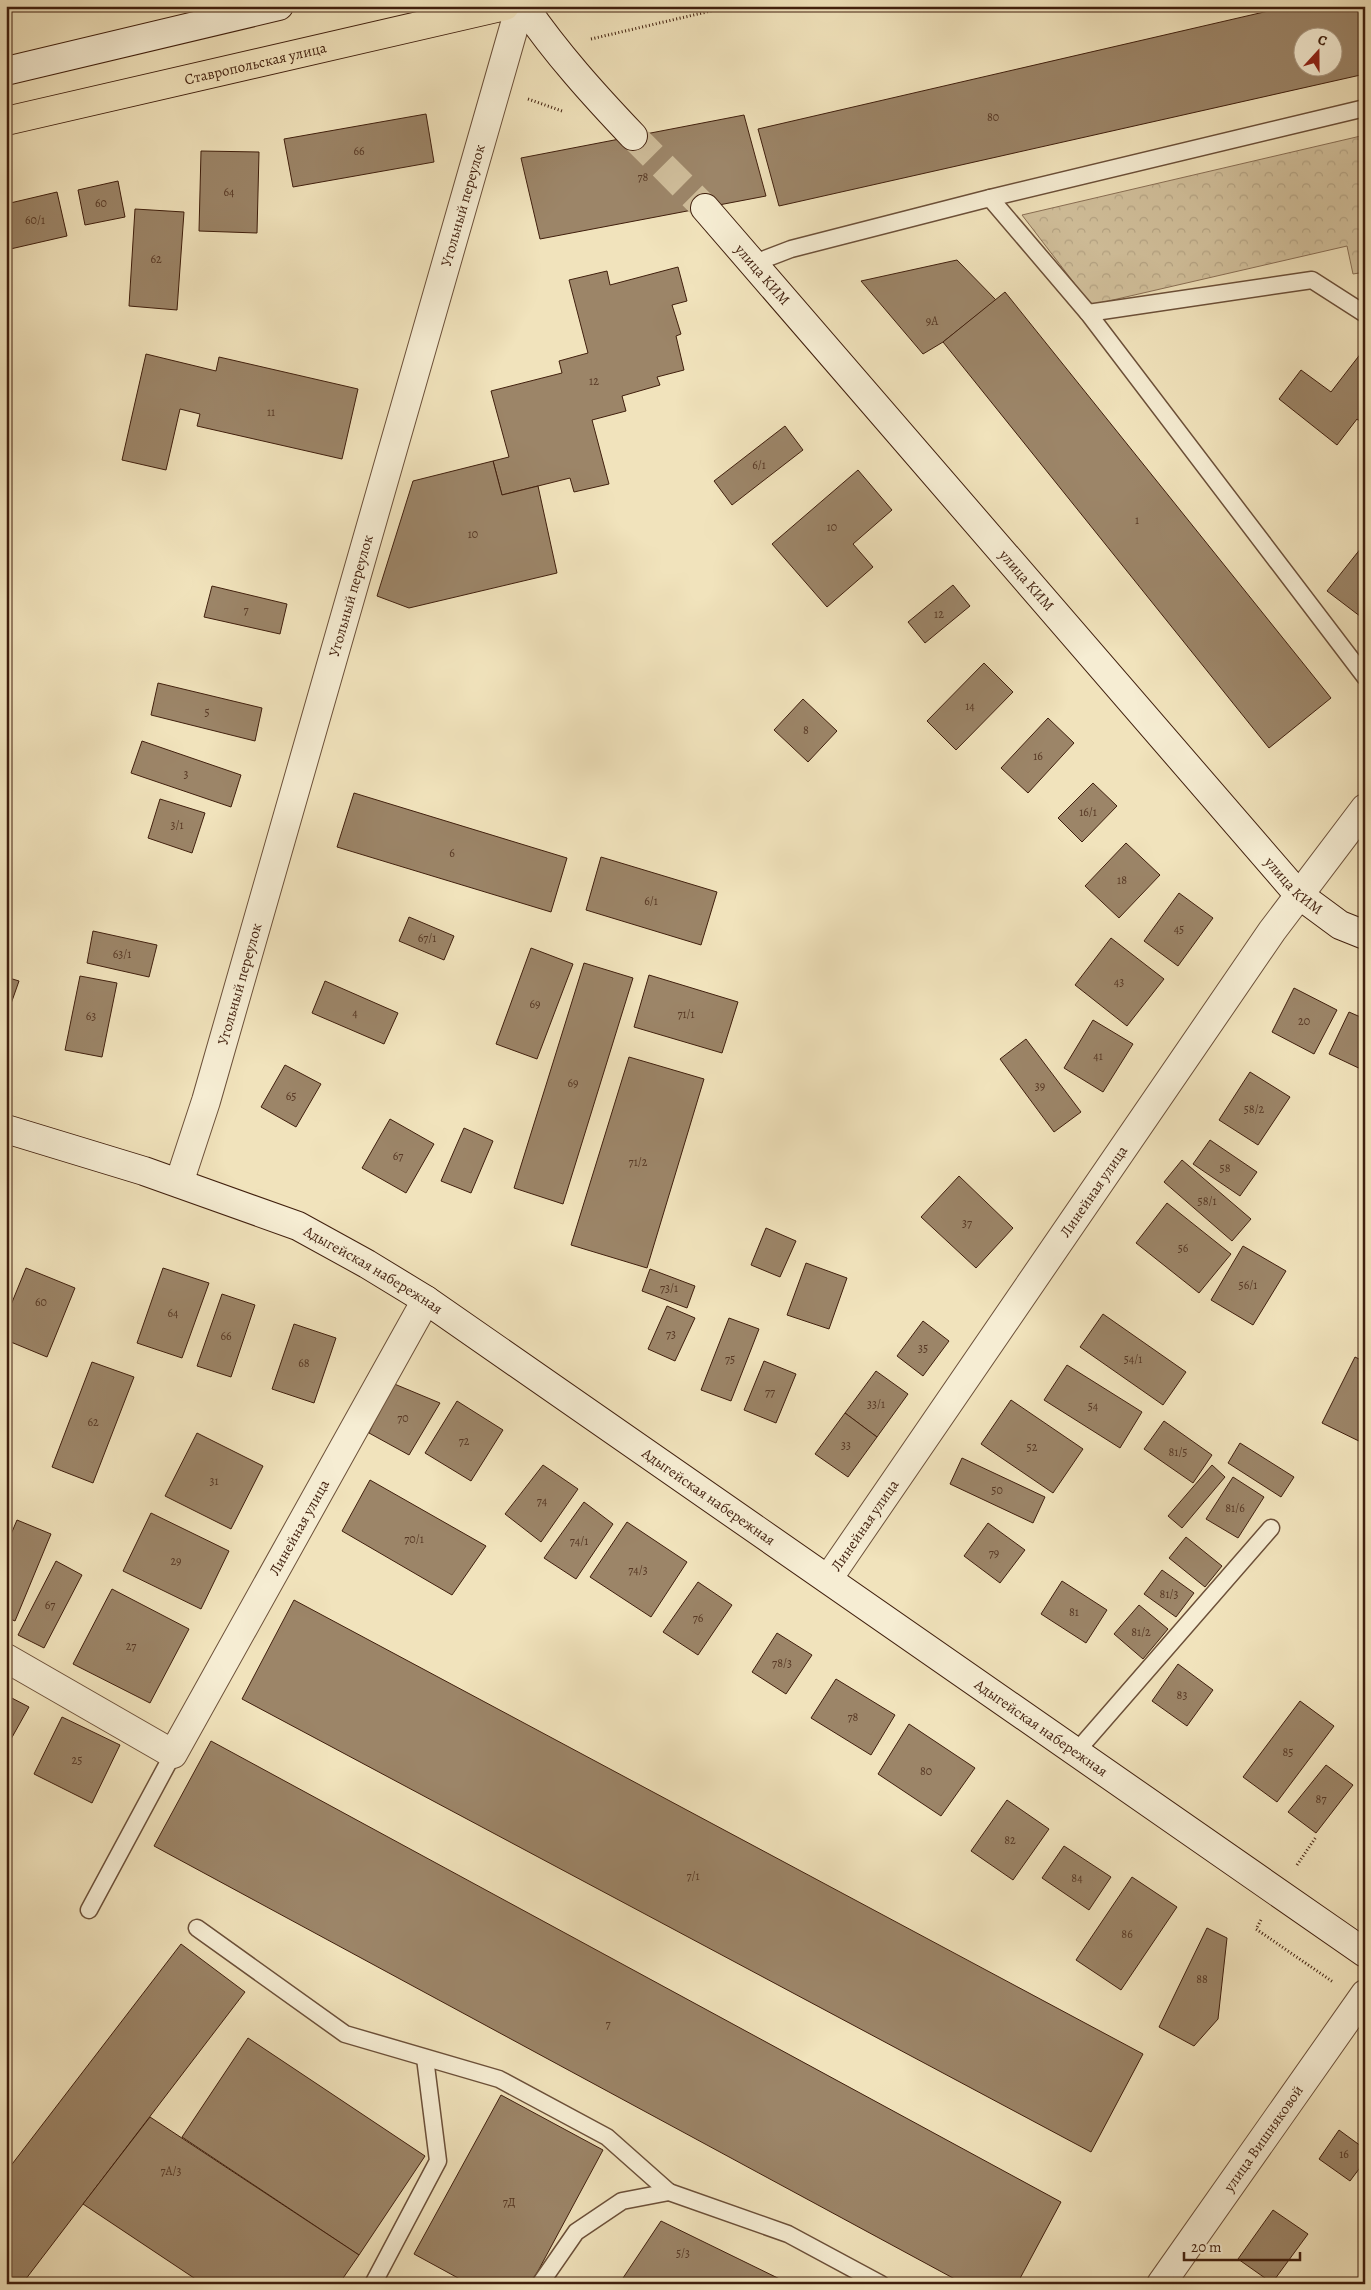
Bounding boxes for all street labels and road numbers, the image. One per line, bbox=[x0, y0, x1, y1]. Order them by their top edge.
street label: Ставропольская улица bbox=[182, 37, 329, 90]
street label: Угольный переулок bbox=[436, 142, 490, 269]
street label: улица КИМ bbox=[730, 239, 795, 309]
street label: Угольный переулок bbox=[324, 532, 378, 659]
street label: улица КИМ bbox=[994, 545, 1059, 615]
street label: улица КИМ bbox=[1260, 852, 1327, 919]
street label: Угольный переулок bbox=[213, 920, 267, 1047]
street label: Линейная улица bbox=[1055, 1141, 1132, 1241]
street label: Адыгейская набережная bbox=[299, 1221, 447, 1319]
street label: Адыгейская набережная bbox=[637, 1443, 779, 1550]
street label: Линейная улица bbox=[264, 1476, 334, 1579]
street label: Линейная улица bbox=[826, 1476, 903, 1575]
street label: Адыгейская набережная bbox=[970, 1674, 1112, 1781]
street label: улица Вишняковой bbox=[1218, 2081, 1308, 2196]

